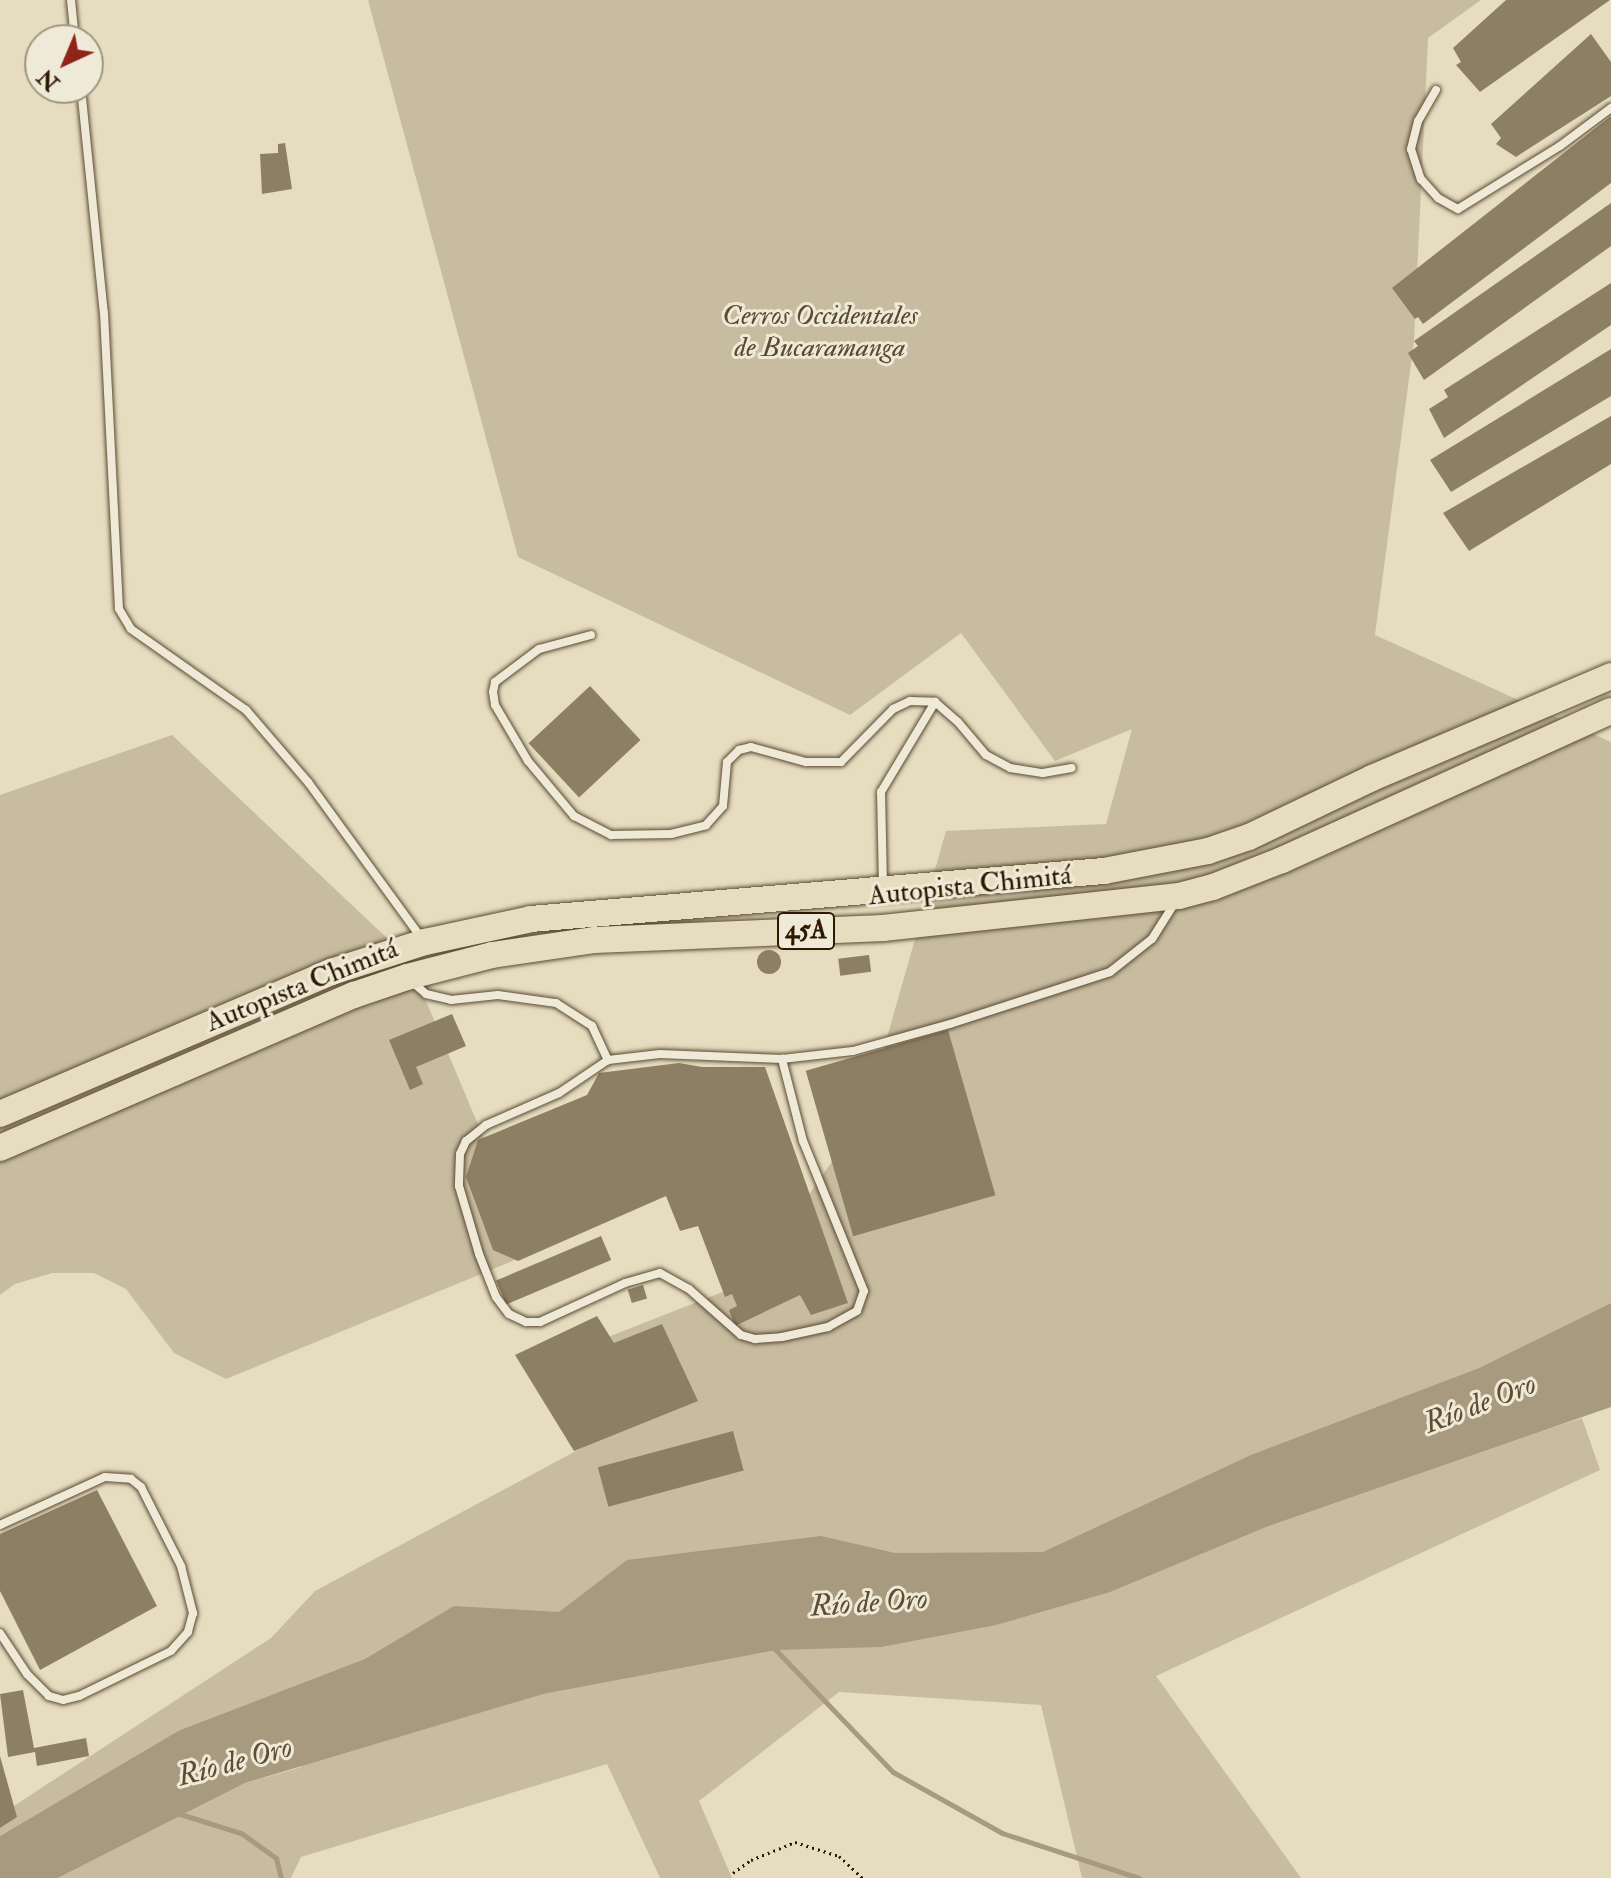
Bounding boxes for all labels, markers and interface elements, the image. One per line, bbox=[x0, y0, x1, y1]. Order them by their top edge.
north arrow bbox=[24, 24, 104, 104]
text: N bbox=[32, 63, 66, 97]
park label: Cerros Occidentales de Bucaramanga bbox=[722, 299, 918, 365]
street label: Autopista Chimitá bbox=[867, 859, 1073, 913]
road number: 45A bbox=[776, 909, 836, 953]
street label: Autopista Chimitá bbox=[201, 932, 403, 1040]
water label: Río de Oro bbox=[1419, 1366, 1541, 1442]
water label: Río de Oro bbox=[809, 1581, 929, 1625]
water label: Río de Oro bbox=[174, 1729, 296, 1795]

